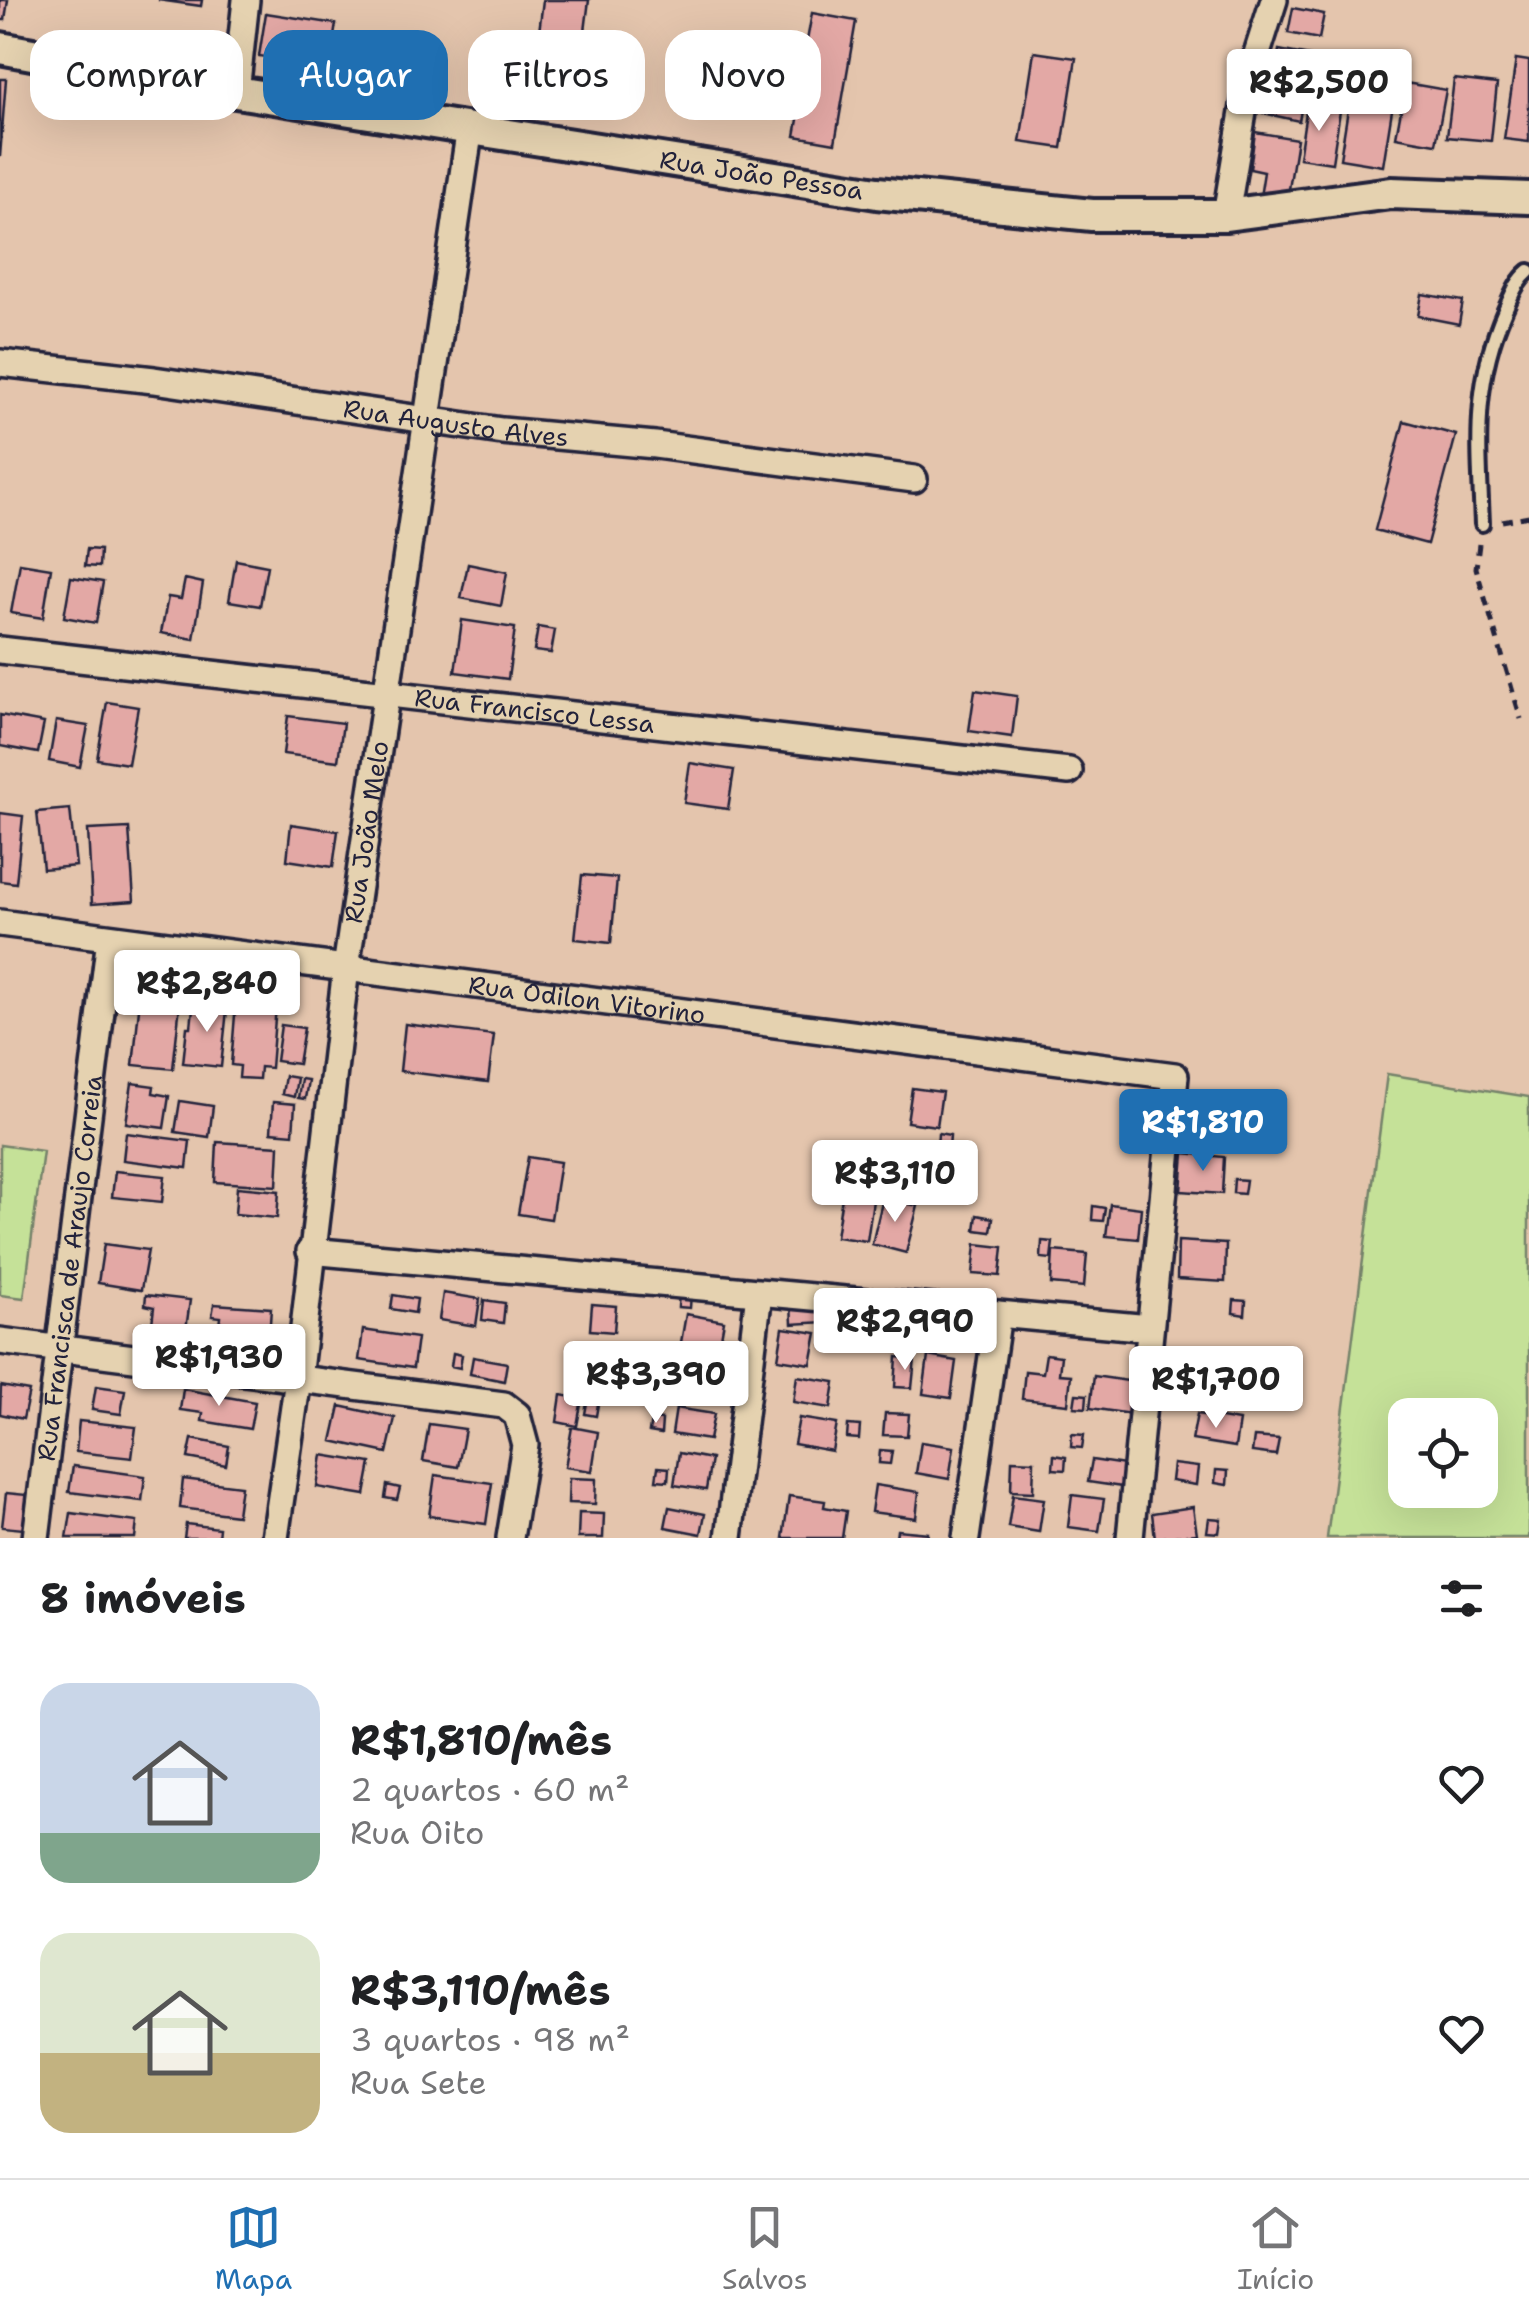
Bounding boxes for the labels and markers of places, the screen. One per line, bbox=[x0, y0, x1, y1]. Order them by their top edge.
pin: R$2,500 bbox=[1227, 49, 1411, 134]
pin: R$2,840 bbox=[115, 950, 299, 1035]
pin: R$1,810 bbox=[1111, 1089, 1295, 1174]
pin: R$3,110 bbox=[803, 1140, 987, 1225]
pin: R$2,990 bbox=[813, 1288, 997, 1373]
pin: R$1,930 bbox=[127, 1324, 311, 1409]
pin: R$3,390 bbox=[564, 1341, 748, 1426]
pin: R$1,700 bbox=[1124, 1346, 1308, 1431]

